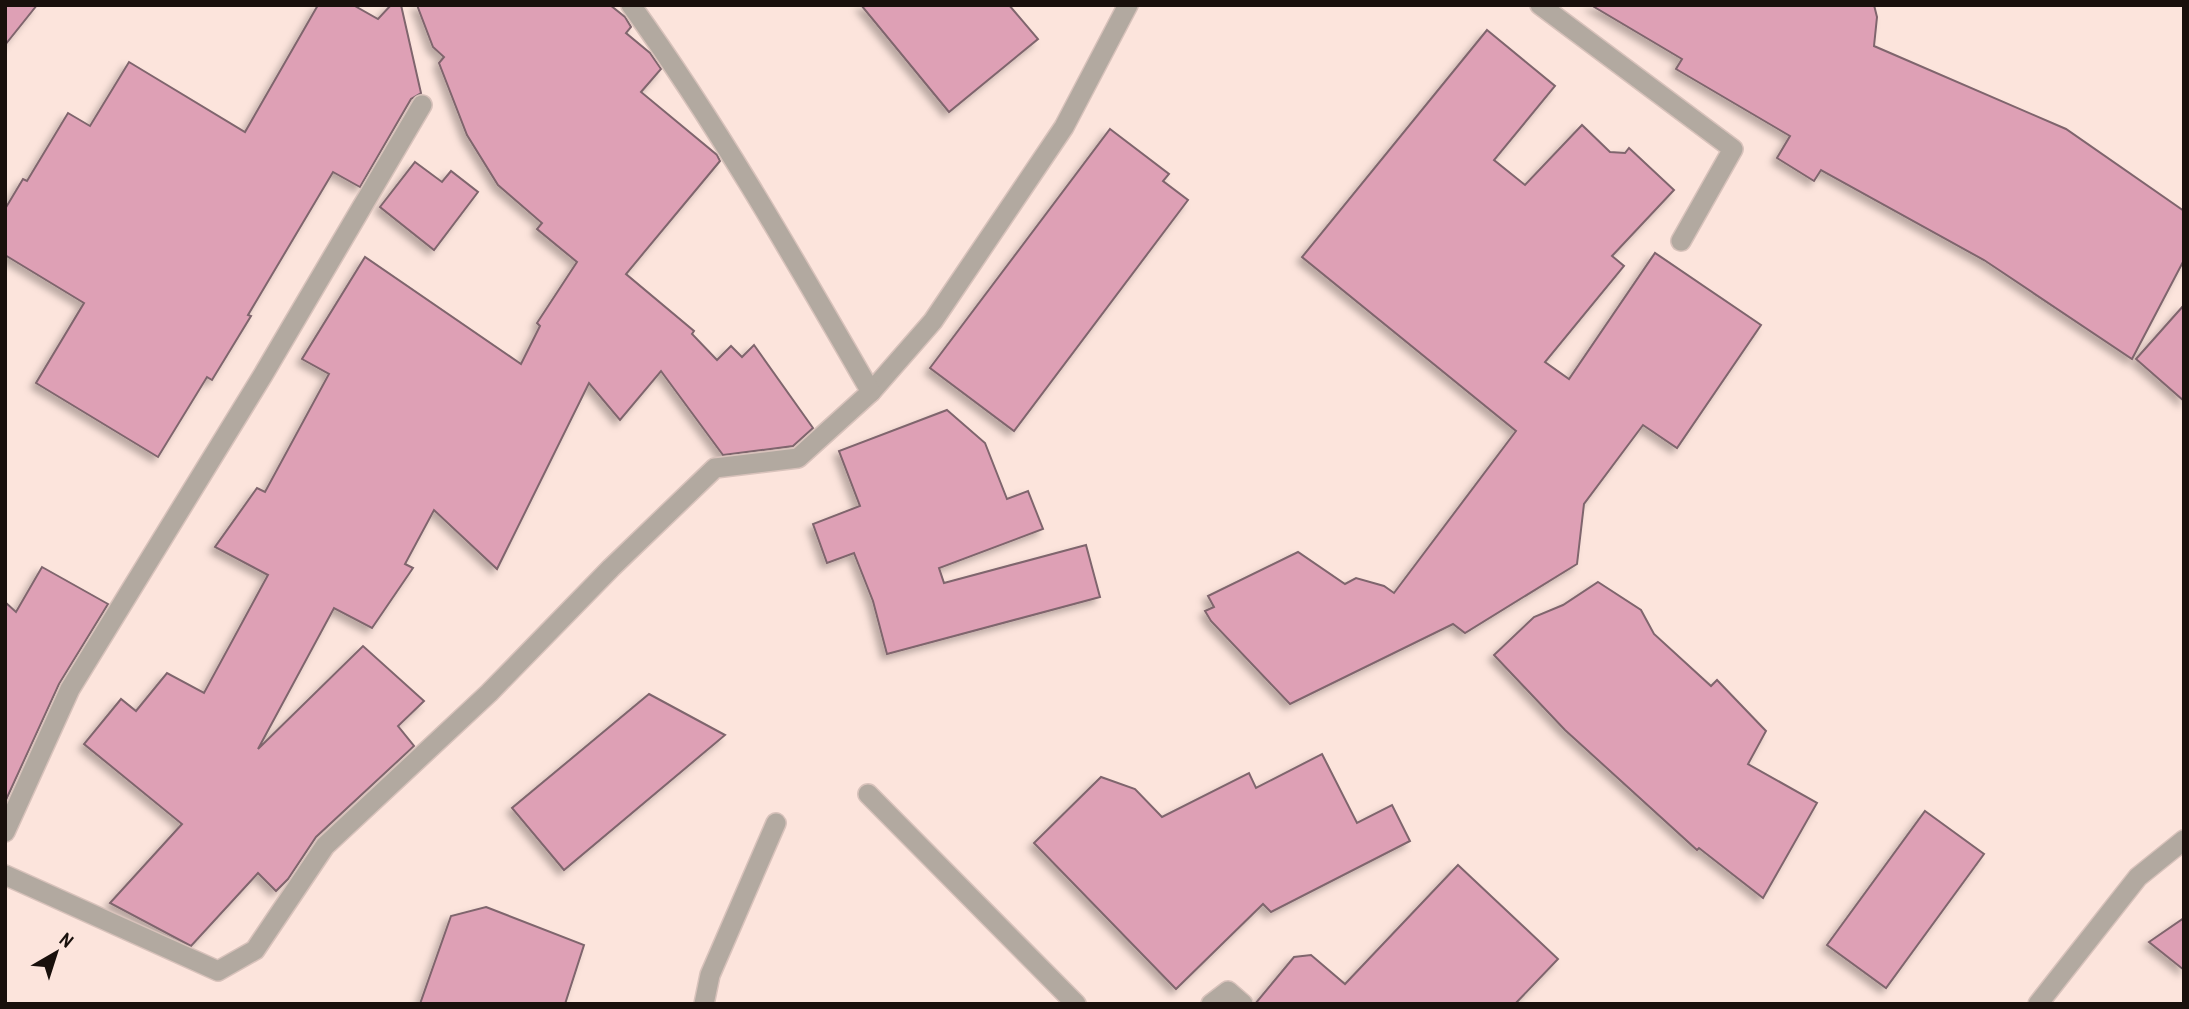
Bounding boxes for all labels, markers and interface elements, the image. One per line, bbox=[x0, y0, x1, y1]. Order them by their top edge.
north arrow bbox=[21, 918, 91, 988]
text: N bbox=[54, 926, 79, 953]

